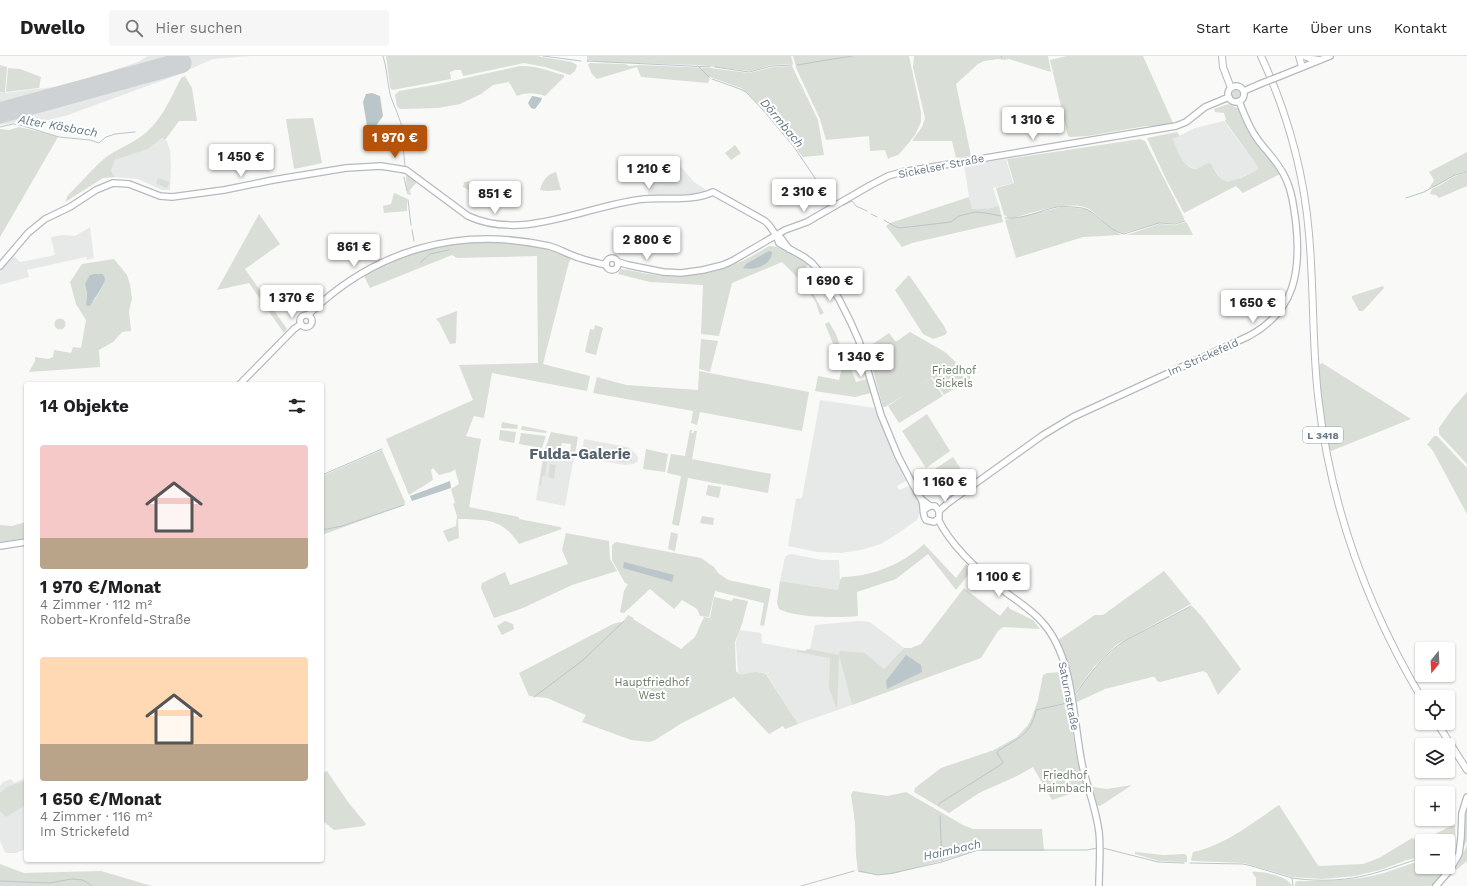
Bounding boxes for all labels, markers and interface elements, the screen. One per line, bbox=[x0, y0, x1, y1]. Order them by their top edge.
search box bbox=[109, 10, 389, 46]
text: Dwello bbox=[20, 16, 85, 39]
icon: search bbox=[123, 17, 145, 39]
text: Hier suchen bbox=[155, 19, 243, 37]
text: Start bbox=[1196, 20, 1230, 36]
text: Karte bbox=[1252, 20, 1288, 36]
text: Über uns bbox=[1310, 20, 1372, 36]
text: Kontakt bbox=[1394, 20, 1447, 36]
water label: Dörmbach bbox=[757, 96, 807, 150]
pin: 1 310 € bbox=[996, 107, 1070, 141]
water label: Alter Käsbach bbox=[16, 112, 99, 140]
text: 1 310 € bbox=[1011, 112, 1055, 127]
pin: 1 970 € bbox=[358, 125, 432, 159]
text: 1 970 € bbox=[372, 130, 418, 145]
pin: 1 450 € bbox=[204, 144, 278, 178]
text: 1 450 € bbox=[218, 149, 264, 164]
street label: Sickelser Straße bbox=[897, 152, 985, 181]
pin: 1 210 € bbox=[612, 156, 686, 190]
text: 1 210 € bbox=[627, 161, 671, 176]
pin: 2 310 € bbox=[767, 179, 841, 213]
pin: 851 € bbox=[467, 181, 523, 215]
text: 2 310 € bbox=[781, 184, 827, 199]
text: 851 € bbox=[478, 186, 512, 201]
pin: 2 800 € bbox=[610, 227, 684, 261]
text: 2 800 € bbox=[622, 232, 672, 247]
pin: 861 € bbox=[326, 234, 382, 268]
text: 861 € bbox=[337, 239, 371, 254]
pin: 1 690 € bbox=[793, 268, 867, 302]
text: 1 690 € bbox=[807, 273, 853, 288]
pin: 1 370 € bbox=[255, 285, 329, 319]
text: 1 370 € bbox=[269, 290, 315, 305]
pin: 1 650 € bbox=[1216, 290, 1290, 324]
text: 1 650 € bbox=[1230, 295, 1276, 310]
street label: Im Strickefeld bbox=[1166, 336, 1240, 379]
pin: 1 340 € bbox=[824, 344, 898, 378]
text: 1 340 € bbox=[838, 349, 884, 364]
park label: Friedhof Sickels bbox=[932, 364, 977, 390]
icon: filters bbox=[286, 395, 308, 417]
text: 14 Objekte bbox=[40, 396, 129, 416]
road number: L 3418 bbox=[1303, 427, 1343, 443]
district label: Fulda-Galerie bbox=[529, 445, 631, 463]
pin: 1 160 € bbox=[908, 469, 982, 503]
icon: home bbox=[138, 471, 210, 543]
text: 1 160 € bbox=[923, 474, 967, 489]
pin: 1 100 € bbox=[962, 564, 1036, 598]
text: 1 100 € bbox=[977, 569, 1021, 584]
text: 1 970 €/Monat bbox=[40, 577, 161, 597]
text: 4 Zimmer · 112 m² bbox=[40, 597, 152, 612]
text: Robert-Kronfeld-Straße bbox=[40, 612, 191, 627]
north arrow bbox=[1415, 642, 1455, 682]
map controls bbox=[1415, 642, 1455, 874]
street label: Saturnstraße bbox=[1055, 661, 1082, 732]
park label: Hauptfriedhof West bbox=[615, 676, 690, 702]
icon: home bbox=[138, 683, 210, 755]
button: locate bbox=[1415, 690, 1455, 730]
button: layers bbox=[1415, 738, 1455, 778]
park label: Friedhof Haimbach bbox=[1038, 769, 1092, 795]
button: + bbox=[1415, 786, 1455, 826]
text: 1 650 €/Monat bbox=[40, 789, 161, 809]
text: 4 Zimmer · 116 m² bbox=[40, 809, 152, 824]
text: Im Strickefeld bbox=[40, 824, 130, 839]
button: − bbox=[1415, 834, 1455, 874]
water label: Haimbach bbox=[922, 837, 982, 863]

